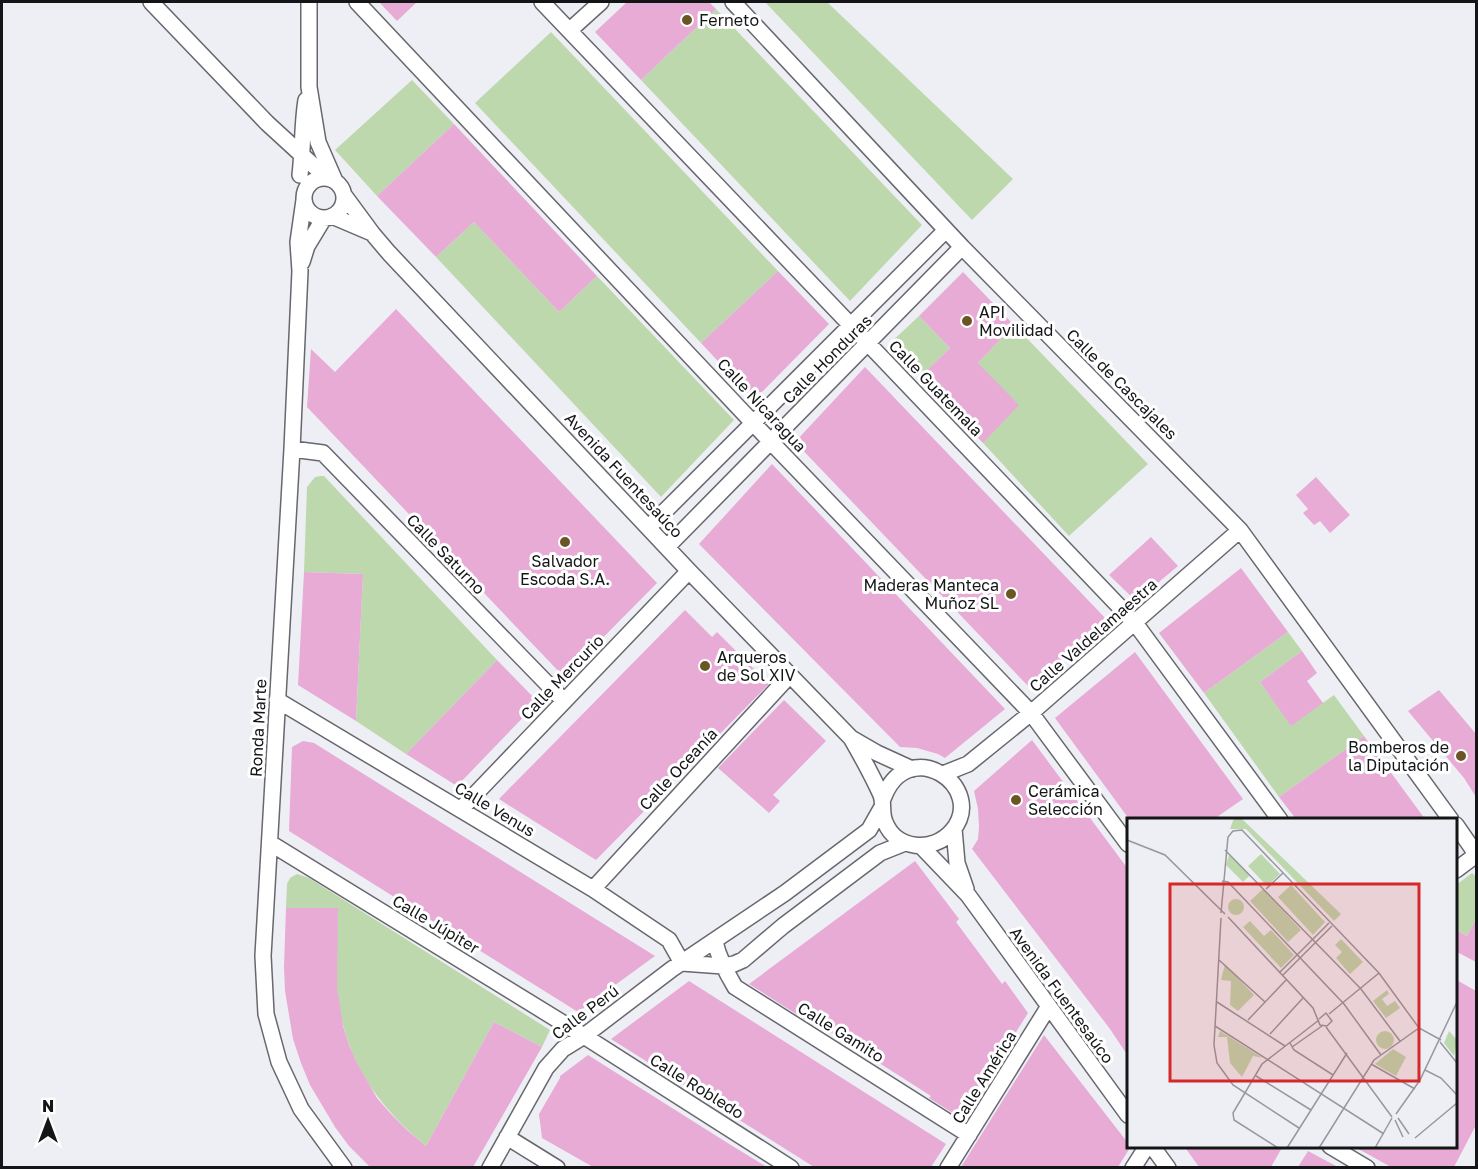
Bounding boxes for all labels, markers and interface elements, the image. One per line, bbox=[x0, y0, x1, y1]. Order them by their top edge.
place label: Ferneto bbox=[699, 10, 759, 30]
marker: Ferneto bbox=[680, 13, 694, 27]
place label: API Movilidad bbox=[979, 302, 1053, 340]
street label: Calle Honduras bbox=[778, 310, 876, 408]
marker: API Movilidad bbox=[960, 314, 974, 328]
street label: Calle de Cascajales bbox=[1062, 324, 1182, 444]
street label: Calle Guatemala bbox=[885, 336, 987, 440]
street label: Calle Nicaragua bbox=[713, 354, 811, 456]
street label: Avenida Fuentesaúco bbox=[561, 408, 687, 542]
street label: Calle Saturno bbox=[403, 510, 489, 598]
marker: Salvador Escoda S.A. bbox=[558, 535, 572, 549]
place label: Salvador Escoda S.A. bbox=[520, 551, 610, 589]
street label: Calle Valdelamaestra bbox=[1025, 574, 1161, 696]
place label: Maderas Manteca Muñoz SL bbox=[864, 575, 999, 613]
marker: Maderas Manteca Muñoz SL bbox=[1004, 587, 1018, 601]
street label: Calle Mercurio bbox=[516, 630, 608, 724]
place label: Arqueros de Sol XIV bbox=[717, 647, 796, 685]
marker: Arqueros de Sol XIV bbox=[698, 659, 712, 673]
street label: Ronda Marte bbox=[245, 678, 271, 778]
street label: Calle Oceanía bbox=[635, 724, 721, 814]
place label: Bomberos de la Diputación bbox=[1348, 737, 1449, 775]
marker: Bomberos de la Diputación bbox=[1454, 749, 1468, 763]
street label: Calle Venus bbox=[451, 777, 539, 841]
place label: Cerámica Selección bbox=[1028, 781, 1103, 819]
marker: Cerámica Selección bbox=[1009, 793, 1023, 807]
inset map bbox=[1127, 818, 1457, 1148]
street label: Calle Júpiter bbox=[389, 890, 483, 958]
street label: Avenida Fuentesaúco bbox=[1006, 923, 1118, 1067]
street label: Calle Perú bbox=[548, 980, 622, 1044]
street label: Calle Gamito bbox=[794, 998, 888, 1066]
street label: Calle América bbox=[948, 1027, 1020, 1127]
street label: Calle Robledo bbox=[646, 1049, 748, 1123]
north arrow bbox=[18, 1091, 78, 1151]
text: N bbox=[42, 1096, 54, 1116]

